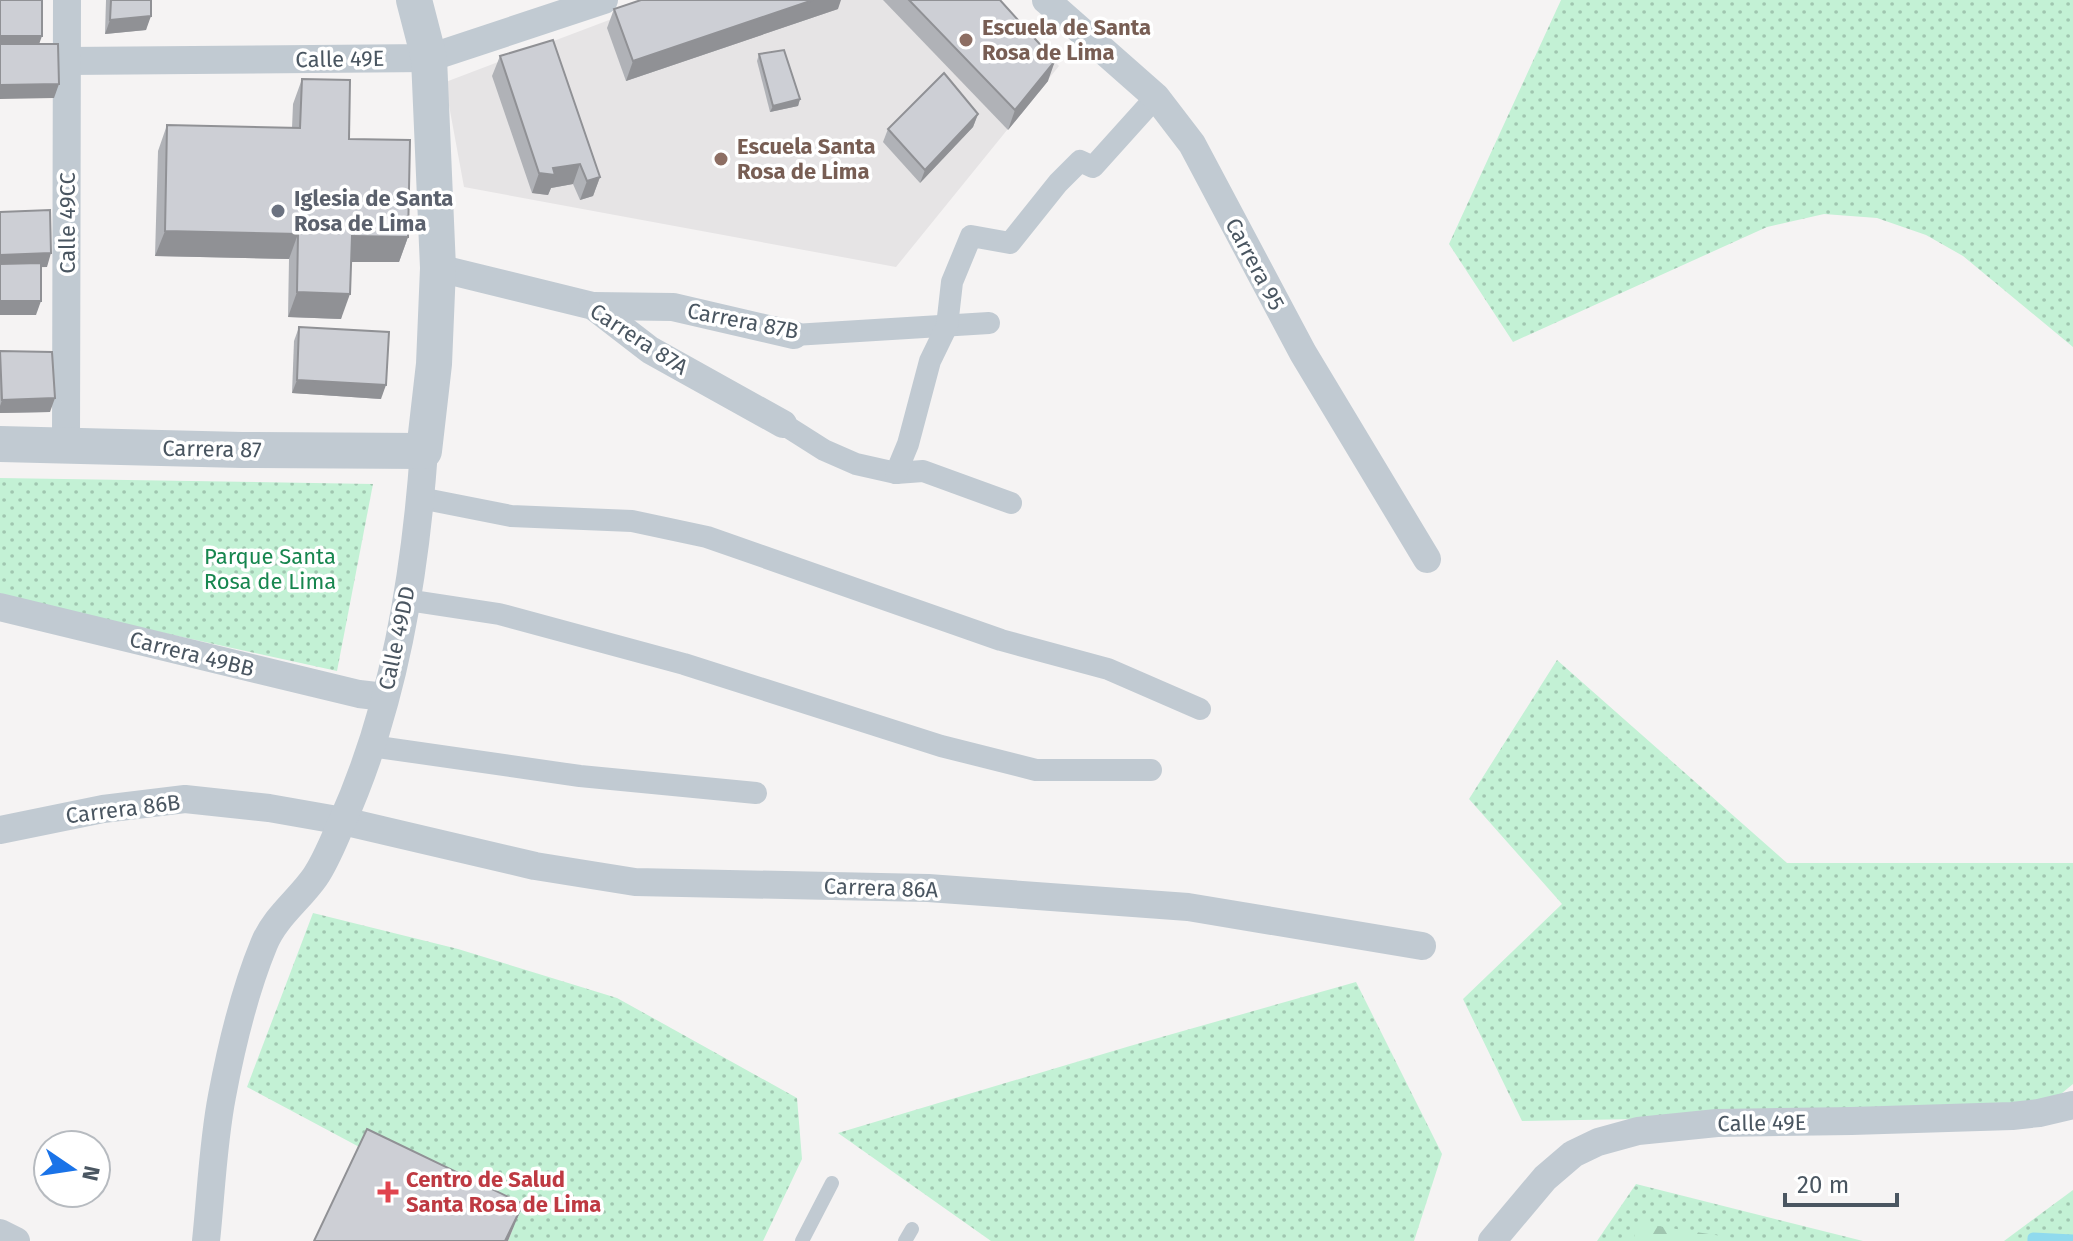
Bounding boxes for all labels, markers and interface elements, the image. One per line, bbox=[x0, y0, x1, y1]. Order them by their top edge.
place label: Escuela de Santa Rosa de Lima bbox=[982, 14, 1151, 66]
marker: Escuela de Santa Rosa de Lima bbox=[957, 31, 975, 49]
street label: Calle 49E bbox=[295, 45, 385, 73]
place label: Escuela Santa Rosa de Lima bbox=[737, 133, 875, 185]
marker: Escuela Santa Rosa de Lima bbox=[712, 150, 730, 168]
street label: Calle 49CC bbox=[54, 172, 81, 274]
place label: Iglesia de Santa Rosa de Lima bbox=[294, 185, 453, 237]
marker: Iglesia de Santa Rosa de Lima bbox=[269, 202, 287, 220]
street label: Carrera 95 bbox=[1219, 213, 1291, 315]
street label: Carrera 87A bbox=[585, 297, 693, 381]
street label: Carrera 87B bbox=[685, 297, 801, 345]
street label: Carrera 87 bbox=[162, 435, 262, 463]
park label: Parque Santa Rosa de Lima bbox=[204, 543, 336, 595]
street label: Calle 49DD bbox=[373, 584, 421, 692]
street label: Carrera 49BB bbox=[127, 625, 257, 683]
street label: Carrera 86B bbox=[64, 789, 182, 829]
street label: Carrera 86A bbox=[823, 873, 939, 904]
street label: Calle 49E bbox=[1717, 1109, 1807, 1137]
north arrow bbox=[32, 1129, 112, 1209]
scale bar bbox=[1785, 1157, 1897, 1207]
text: N bbox=[76, 1163, 106, 1184]
place label: Centro de Salud Santa Rosa de Lima bbox=[406, 1166, 601, 1218]
text: 20 m bbox=[1797, 1171, 1849, 1199]
marker: Centro de Salud Santa Rosa de Lima bbox=[377, 1181, 399, 1203]

